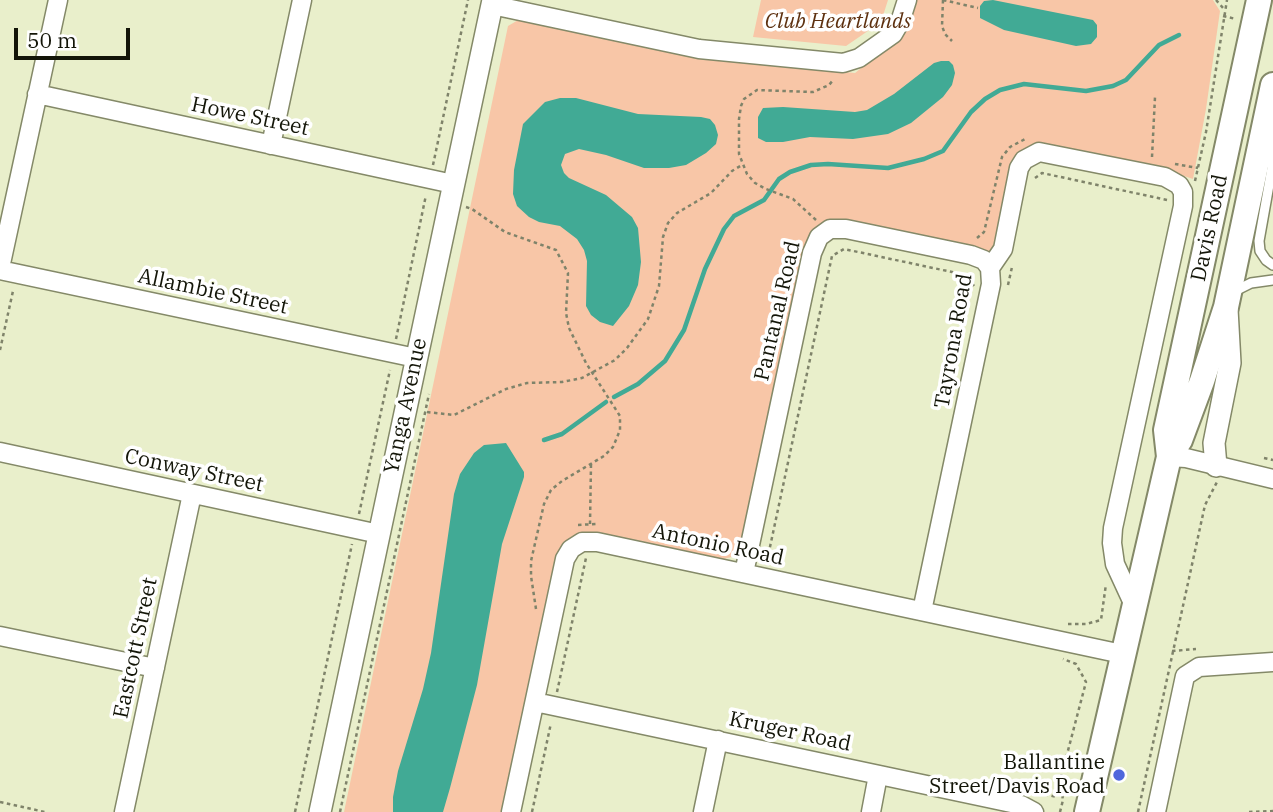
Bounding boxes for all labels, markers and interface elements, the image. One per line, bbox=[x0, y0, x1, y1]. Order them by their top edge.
park label: Club Heartlands bbox=[765, 9, 911, 35]
scale bar bbox=[18, 14, 133, 58]
text: 50 m bbox=[27, 26, 77, 54]
street label: Howe Street bbox=[189, 92, 311, 142]
street label: Davis Road bbox=[1186, 172, 1234, 284]
street label: Pantanal Road bbox=[750, 239, 806, 383]
street label: Allambie Street bbox=[136, 264, 290, 320]
street label: Tayrona Road bbox=[930, 272, 978, 410]
street label: Yanga Avenue bbox=[379, 336, 433, 476]
street label: Conway Street bbox=[122, 444, 266, 498]
street label: Antonio Road bbox=[650, 519, 786, 571]
street label: Eastcott Street bbox=[109, 575, 163, 721]
street label: Kruger Road bbox=[727, 707, 853, 757]
place label: Ballantine Street/Davis Road bbox=[929, 750, 1105, 800]
marker: Ballantine Street/Davis Road bbox=[1111, 767, 1127, 783]

